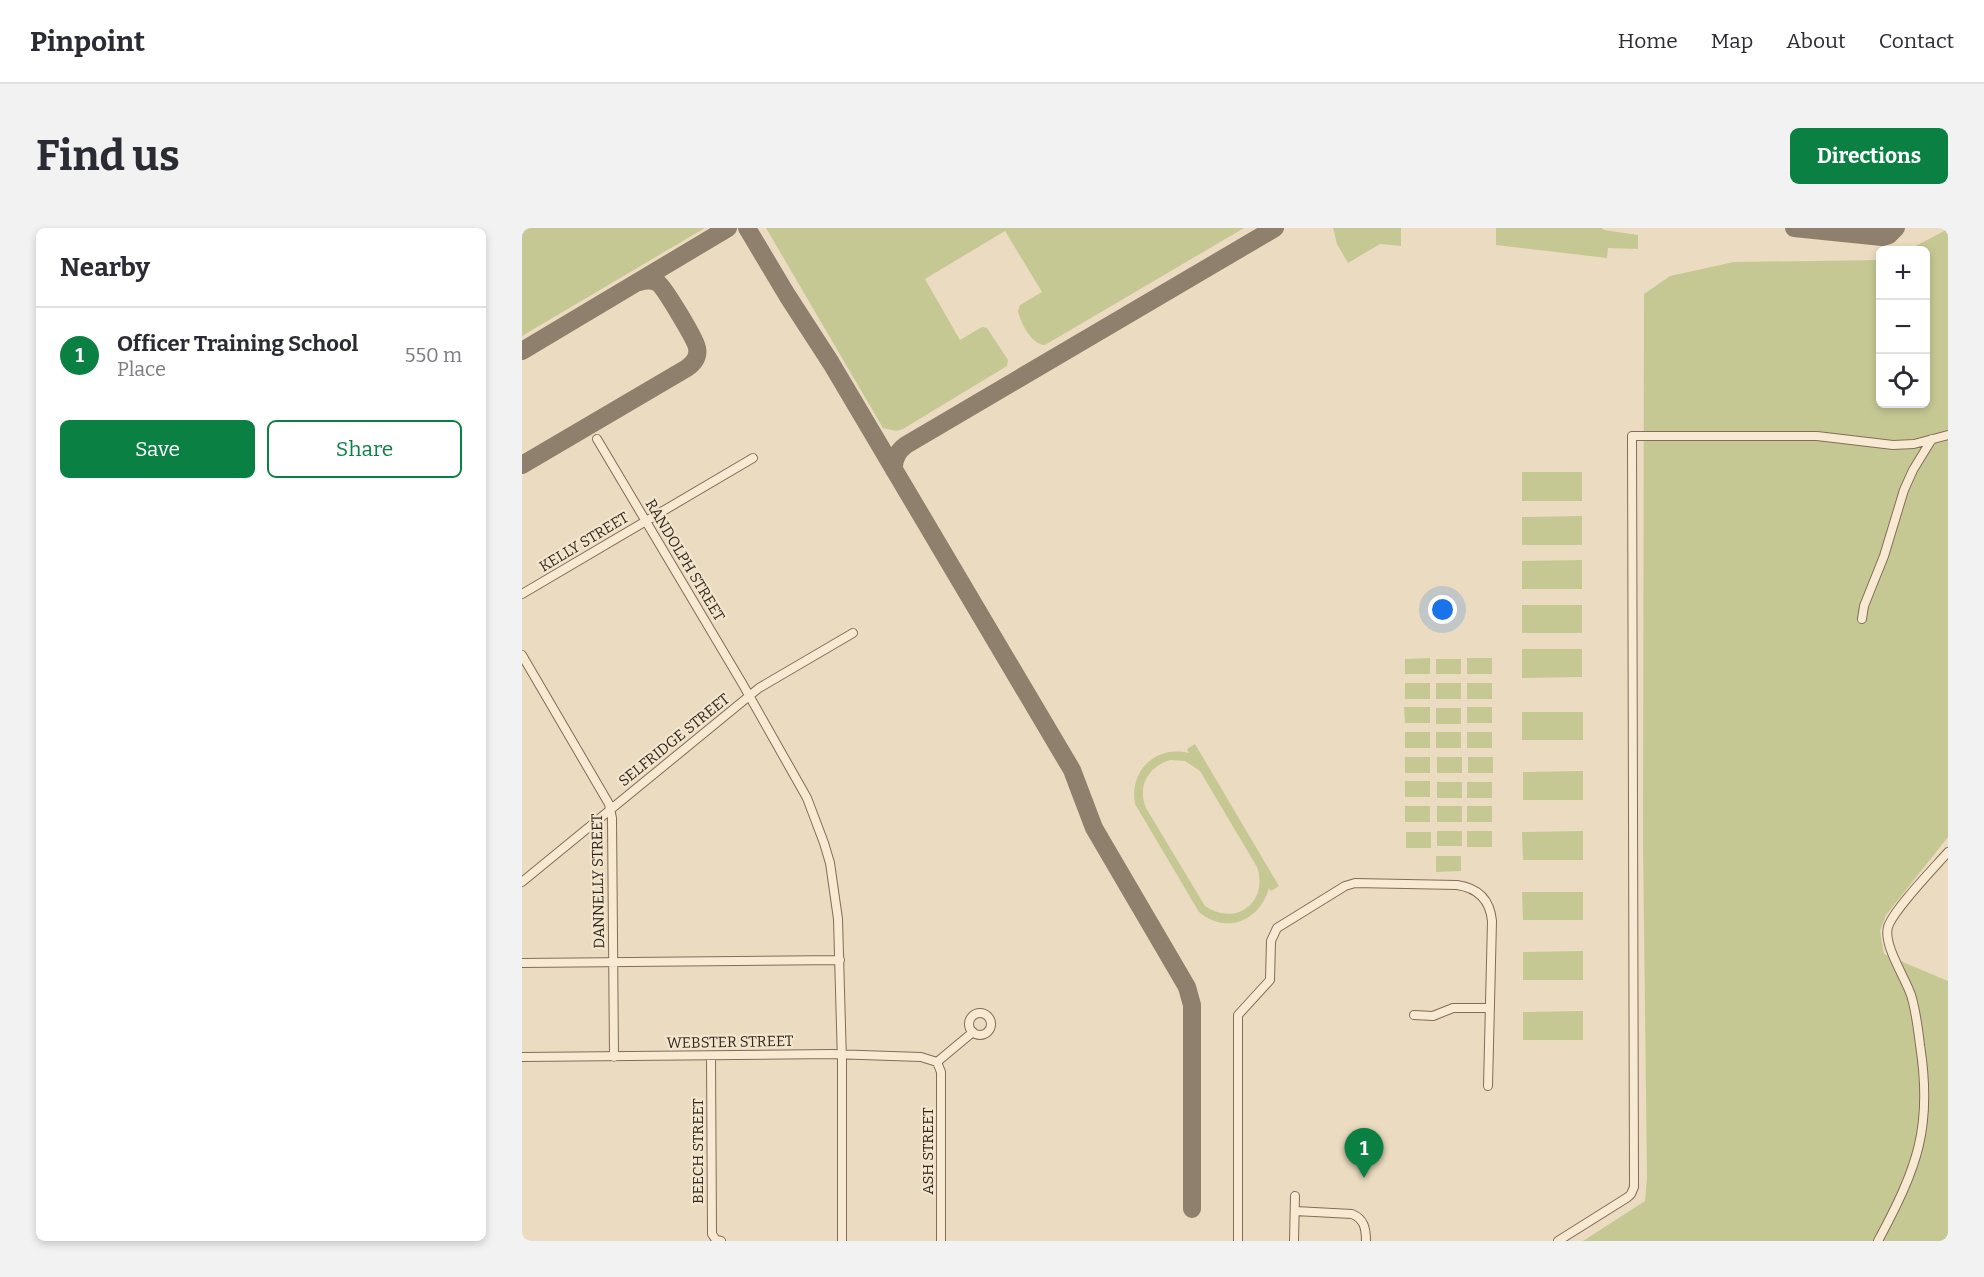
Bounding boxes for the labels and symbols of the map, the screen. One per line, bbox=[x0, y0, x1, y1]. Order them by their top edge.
street label: RANDOLPH STREET bbox=[641, 496, 729, 624]
street label: KELLY STREET bbox=[536, 508, 632, 576]
your location bbox=[1428, 595, 1457, 624]
street label: SELFRIDGE STREET bbox=[615, 690, 733, 790]
street label: DANNELLY STREET bbox=[588, 813, 608, 949]
street label: WEBSTER STREET bbox=[666, 1032, 794, 1052]
street label: BEECH STREET bbox=[689, 1098, 707, 1204]
street label: ASH STREET bbox=[919, 1107, 937, 1195]
pin: 1 bbox=[1344, 1128, 1384, 1178]

